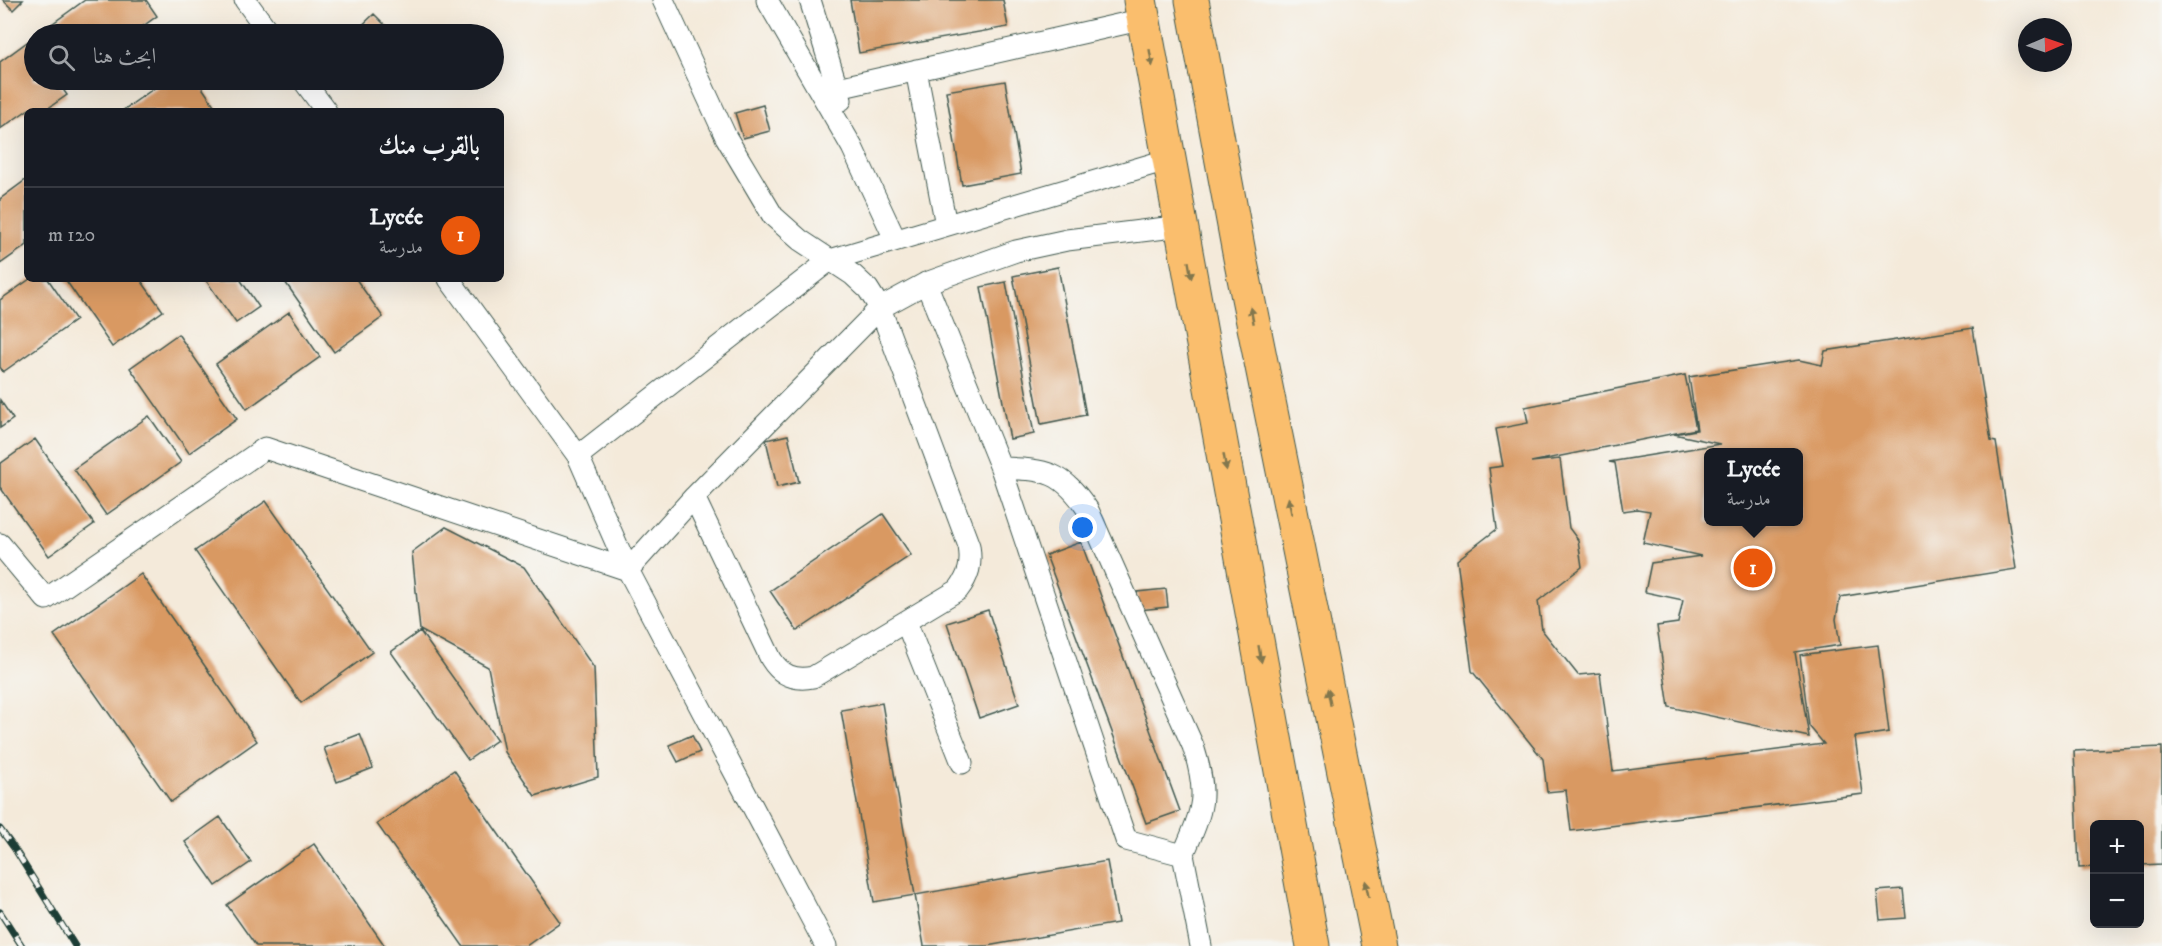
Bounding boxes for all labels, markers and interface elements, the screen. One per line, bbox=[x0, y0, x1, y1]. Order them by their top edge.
north arrow bbox=[2018, 18, 2072, 72]
search box bbox=[24, 24, 504, 90]
icon: search bbox=[45, 41, 78, 74]
text: ابحث هنا bbox=[93, 43, 156, 70]
one-way arrow bbox=[1147, 48, 1156, 67]
text: بالقرب منك bbox=[378, 130, 480, 163]
text: Lycée bbox=[369, 204, 423, 231]
text: 120 m bbox=[48, 223, 95, 248]
text: 1 bbox=[457, 223, 464, 248]
text: مدرسة bbox=[379, 235, 423, 260]
one-way arrow bbox=[1186, 261, 1195, 280]
one-way arrow bbox=[1247, 305, 1256, 324]
popup bbox=[1704, 448, 1803, 526]
one-way arrow bbox=[1221, 453, 1230, 472]
text: Lycée bbox=[1727, 456, 1780, 483]
text: مدرسة bbox=[1727, 487, 1771, 512]
one-way arrow bbox=[1285, 497, 1295, 516]
your location bbox=[1068, 513, 1097, 542]
pin: 1 bbox=[1734, 546, 1772, 590]
one-way arrow bbox=[1256, 644, 1265, 663]
one-way arrow bbox=[1324, 688, 1333, 707]
map controls bbox=[2090, 820, 2144, 928]
button: + bbox=[2090, 820, 2144, 874]
button: − bbox=[2090, 874, 2144, 928]
one-way arrow bbox=[1362, 879, 1372, 898]

